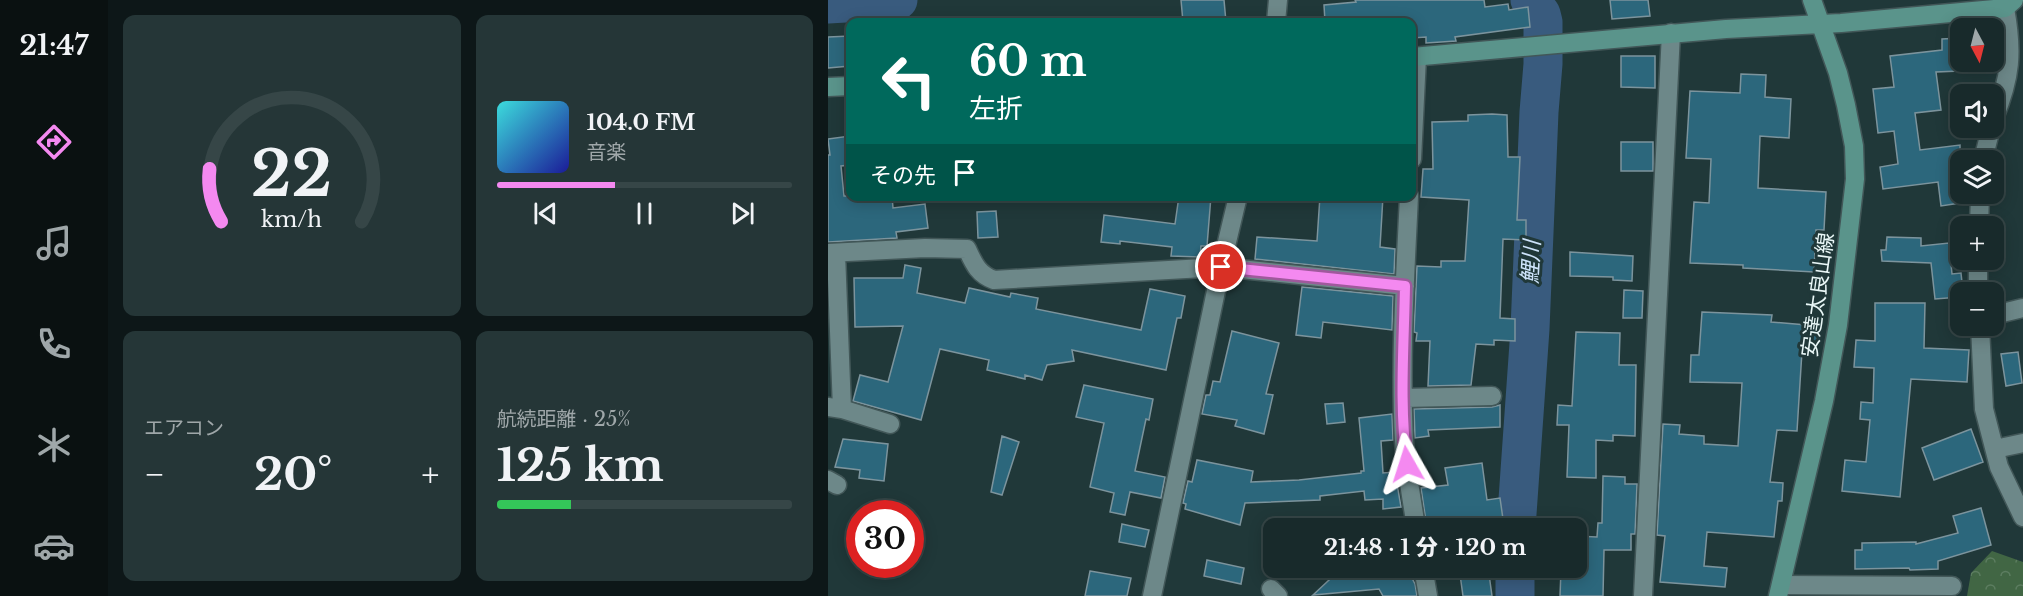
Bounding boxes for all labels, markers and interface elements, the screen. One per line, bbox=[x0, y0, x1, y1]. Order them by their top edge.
north arrow bbox=[1950, 18, 2004, 72]
map controls bbox=[1950, 18, 2004, 336]
text: 21:47 bbox=[20, 29, 88, 62]
text: 60 m bbox=[969, 35, 1087, 87]
icon: left bbox=[870, 42, 948, 120]
button: sound bbox=[1950, 84, 2004, 138]
text: 左折 bbox=[969, 92, 1023, 125]
text: 104.0 FM bbox=[587, 109, 695, 136]
icon: directions bbox=[33, 121, 75, 163]
text: 22 bbox=[251, 136, 332, 214]
text: 音楽 bbox=[587, 140, 627, 164]
button: layers bbox=[1950, 150, 2004, 204]
icon: arrive bbox=[948, 156, 981, 189]
text: その先 bbox=[870, 162, 936, 189]
icon: previous bbox=[529, 197, 562, 230]
icon: pause bbox=[628, 197, 661, 230]
icon: next bbox=[726, 197, 759, 230]
text: km/h bbox=[261, 207, 322, 234]
button: + bbox=[1950, 216, 2004, 270]
icon: music bbox=[33, 222, 75, 264]
street label: 安達太良山線 bbox=[1796, 231, 1840, 359]
water label: 鯉川 bbox=[1516, 237, 1546, 285]
pin bbox=[1195, 241, 1246, 292]
icon: arrive bbox=[1204, 250, 1237, 283]
button: − bbox=[1950, 282, 2004, 336]
icon: phone bbox=[33, 323, 75, 365]
text: 航続距離 · 25% bbox=[497, 407, 631, 431]
text: エアコン bbox=[144, 416, 224, 440]
icon: climate bbox=[33, 424, 75, 466]
position arrow bbox=[1375, 432, 1439, 496]
text: 125 km bbox=[497, 437, 664, 493]
text: 20° bbox=[254, 446, 332, 502]
text: − bbox=[144, 454, 165, 495]
text: + bbox=[421, 454, 440, 495]
speed limit sign: 30 bbox=[846, 500, 924, 578]
icon: car bbox=[33, 525, 75, 567]
text: 21:48 · 1 分 · 120 m bbox=[1324, 534, 1526, 561]

